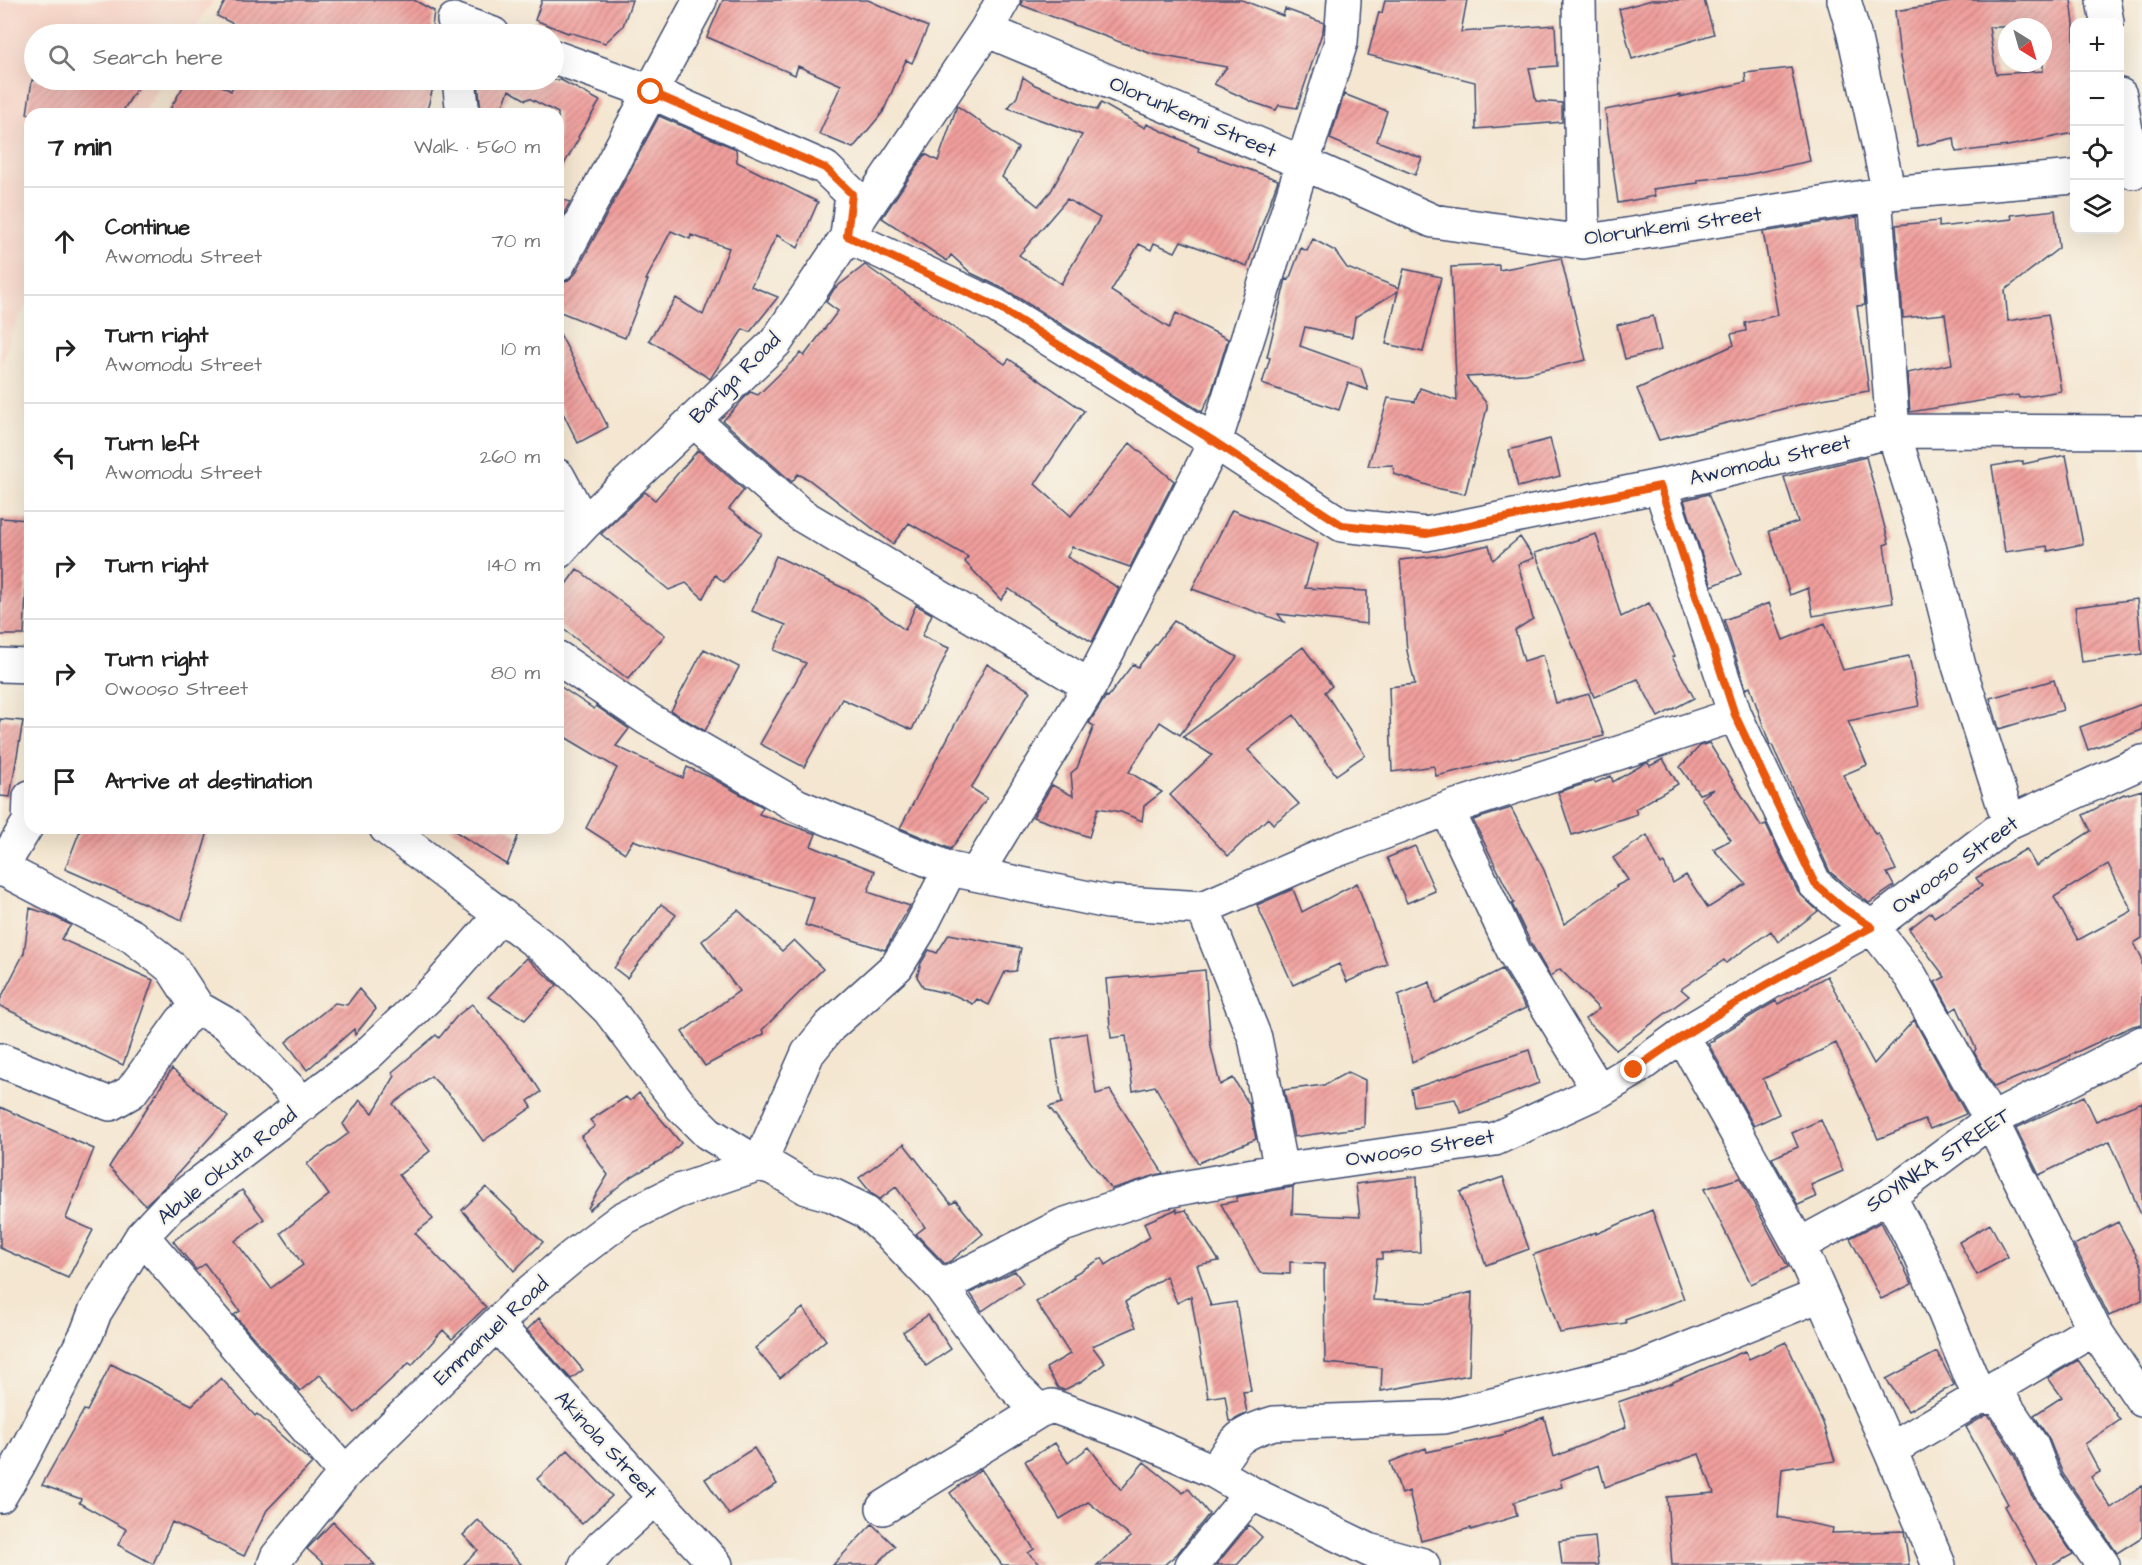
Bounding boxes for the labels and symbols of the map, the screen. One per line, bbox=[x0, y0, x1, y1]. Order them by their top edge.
north arrow bbox=[1998, 18, 2052, 72]
street label: Olorunkemi Street bbox=[1105, 69, 1281, 165]
route start bbox=[637, 78, 663, 104]
street label: Olorunkemi Street bbox=[1582, 199, 1764, 253]
street label: Bariga Road bbox=[683, 326, 789, 432]
street label: Awomodu Street bbox=[1686, 427, 1854, 493]
street label: Owooso Street bbox=[1886, 809, 2025, 921]
route end bbox=[1620, 1056, 1646, 1082]
street label: Abule Okuta Road bbox=[151, 1100, 303, 1232]
street label: SOYINKA STREET bbox=[1860, 1100, 2017, 1219]
street label: Owooso Street bbox=[1344, 1122, 1497, 1174]
street label: Emmanuel Road bbox=[427, 1270, 555, 1392]
street label: Akinola Street bbox=[548, 1384, 664, 1506]

